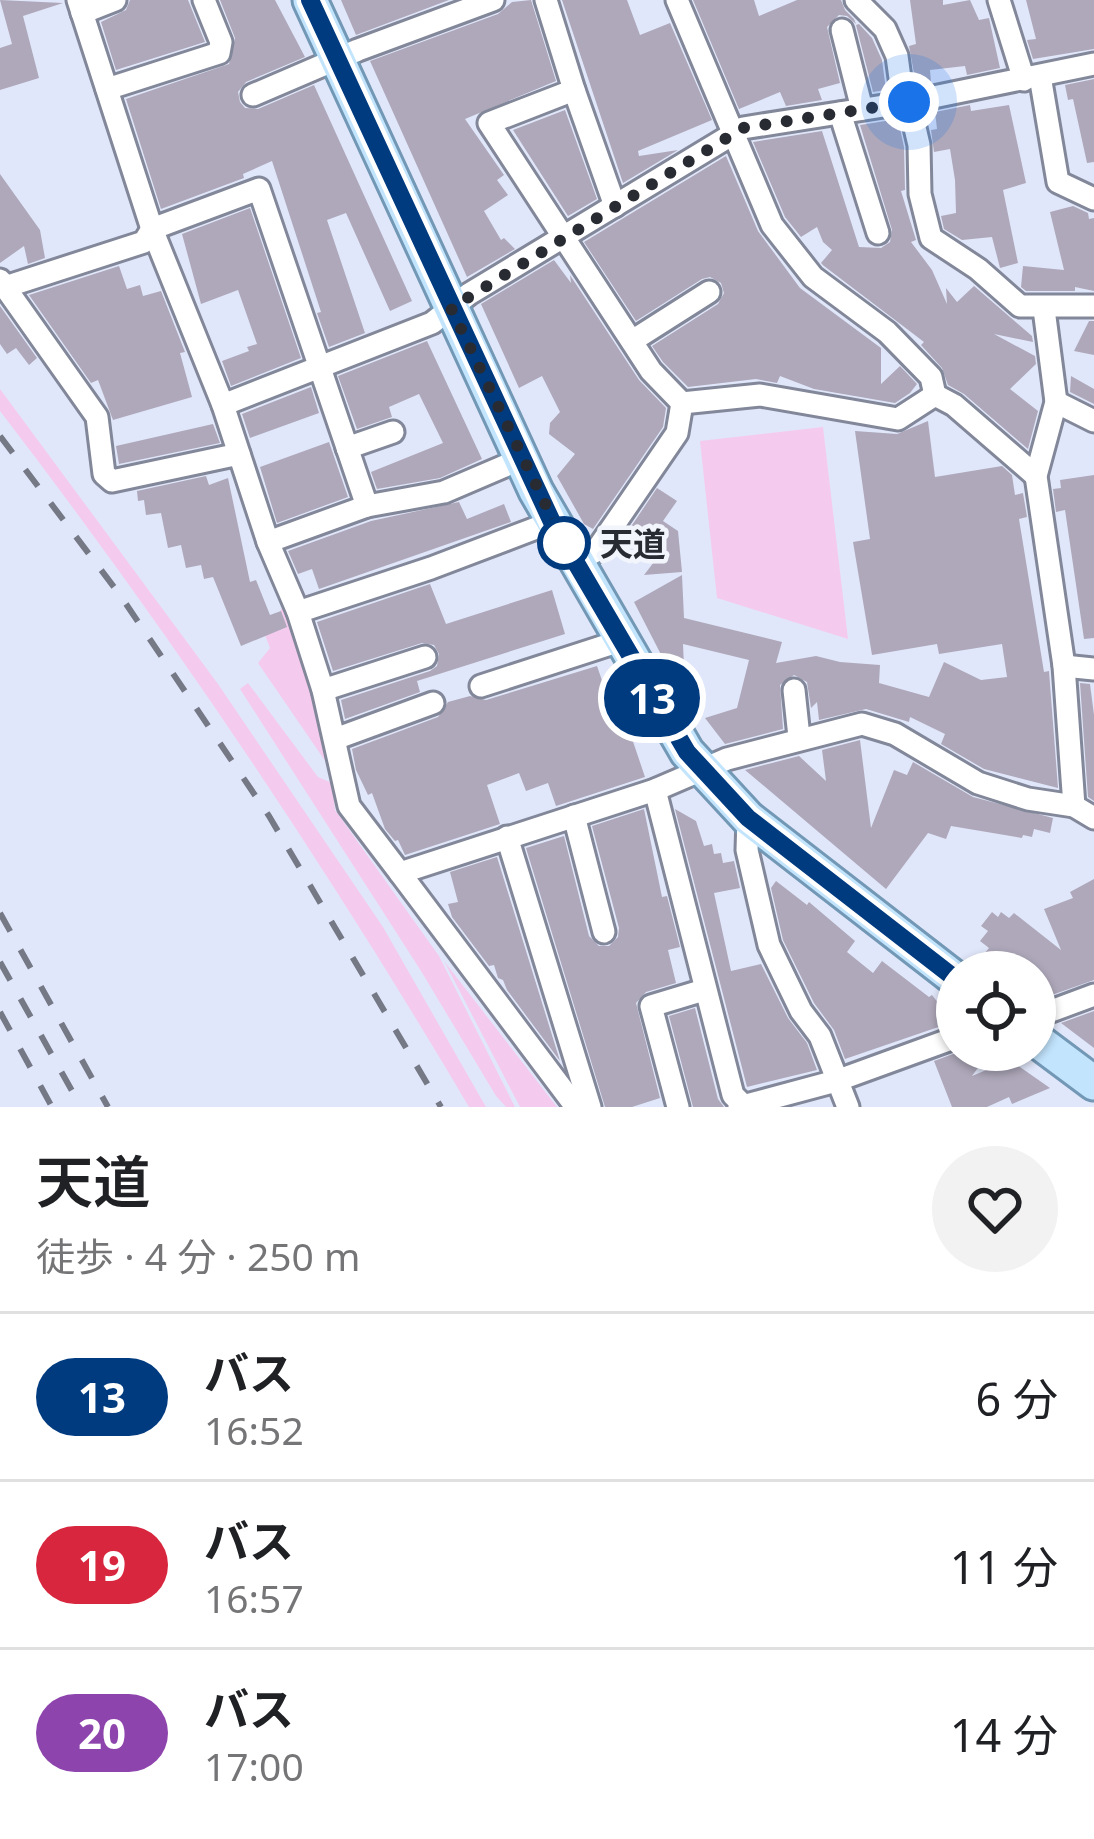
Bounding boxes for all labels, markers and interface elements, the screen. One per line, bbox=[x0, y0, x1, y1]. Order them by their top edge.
your location bbox=[879, 72, 939, 132]
marker: 天道 bbox=[539, 518, 589, 568]
place label: 天道 bbox=[600, 521, 666, 566]
line badge: 13 bbox=[598, 659, 706, 737]
text: 13 bbox=[628, 669, 676, 726]
map controls bbox=[936, 951, 1056, 1071]
button: locate bbox=[936, 951, 1056, 1071]
text: 天道 bbox=[36, 1142, 150, 1220]
button: heart bbox=[932, 1146, 1058, 1272]
text: 徒歩 · 4 分 · 250 m bbox=[36, 1229, 360, 1282]
text: バス bbox=[204, 1342, 294, 1403]
text: 13 bbox=[78, 1368, 126, 1425]
text: 6 分 bbox=[976, 1368, 1058, 1429]
text: 16:52 bbox=[204, 1403, 304, 1456]
text: バス bbox=[204, 1510, 294, 1571]
text: 19 bbox=[78, 1536, 126, 1593]
text: 11 分 bbox=[950, 1536, 1058, 1597]
text: 16:57 bbox=[204, 1571, 304, 1624]
text: バス bbox=[204, 1678, 294, 1739]
text: 20 bbox=[78, 1704, 126, 1761]
text: 14 分 bbox=[950, 1704, 1058, 1765]
text: 17:00 bbox=[204, 1739, 304, 1792]

